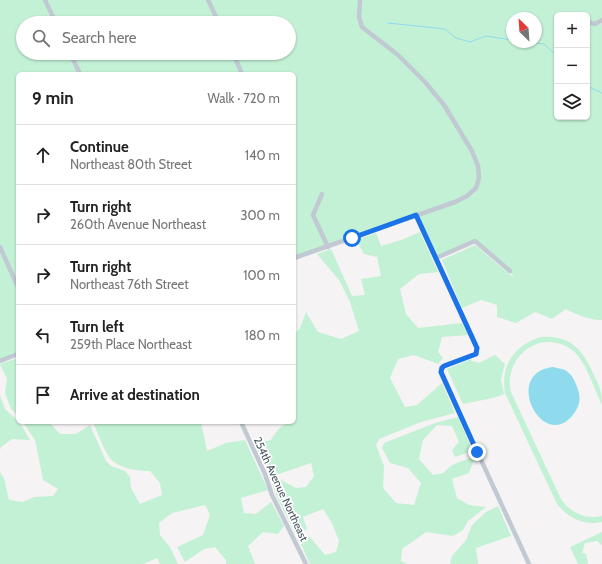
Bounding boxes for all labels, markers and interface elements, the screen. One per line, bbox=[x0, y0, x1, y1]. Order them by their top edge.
north arrow bbox=[506, 12, 542, 48]
map controls bbox=[554, 12, 590, 120]
button: + bbox=[554, 12, 590, 48]
search box bbox=[16, 16, 296, 60]
icon: search bbox=[30, 27, 52, 49]
text: Search here bbox=[62, 29, 137, 47]
button: − bbox=[554, 48, 590, 84]
button: layers bbox=[554, 84, 590, 120]
text: 9 min bbox=[32, 88, 74, 108]
text: Walk · 720 m bbox=[207, 90, 280, 106]
text: Continue bbox=[70, 138, 129, 156]
icon: ahead bbox=[32, 144, 54, 166]
text: 140 m bbox=[245, 147, 280, 163]
text: Northeast 80th Street bbox=[70, 156, 192, 172]
text: Turn right bbox=[70, 198, 131, 216]
icon: right bbox=[32, 204, 54, 226]
text: 300 m bbox=[240, 207, 280, 223]
text: 260th Avenue Northeast bbox=[70, 216, 206, 232]
route start bbox=[343, 229, 361, 247]
text: Turn right bbox=[70, 258, 131, 276]
icon: right bbox=[32, 264, 54, 286]
text: 100 m bbox=[243, 267, 280, 283]
text: Northeast 76th Street bbox=[70, 276, 189, 292]
text: Turn left bbox=[70, 318, 124, 336]
icon: left bbox=[32, 324, 54, 346]
text: 180 m bbox=[244, 327, 280, 343]
text: 259th Place Northeast bbox=[70, 336, 192, 352]
icon: arrive bbox=[32, 384, 54, 406]
text: Arrive at destination bbox=[70, 386, 200, 404]
street label: 254th Avenue Northeast bbox=[251, 435, 311, 544]
route end bbox=[468, 443, 486, 461]

